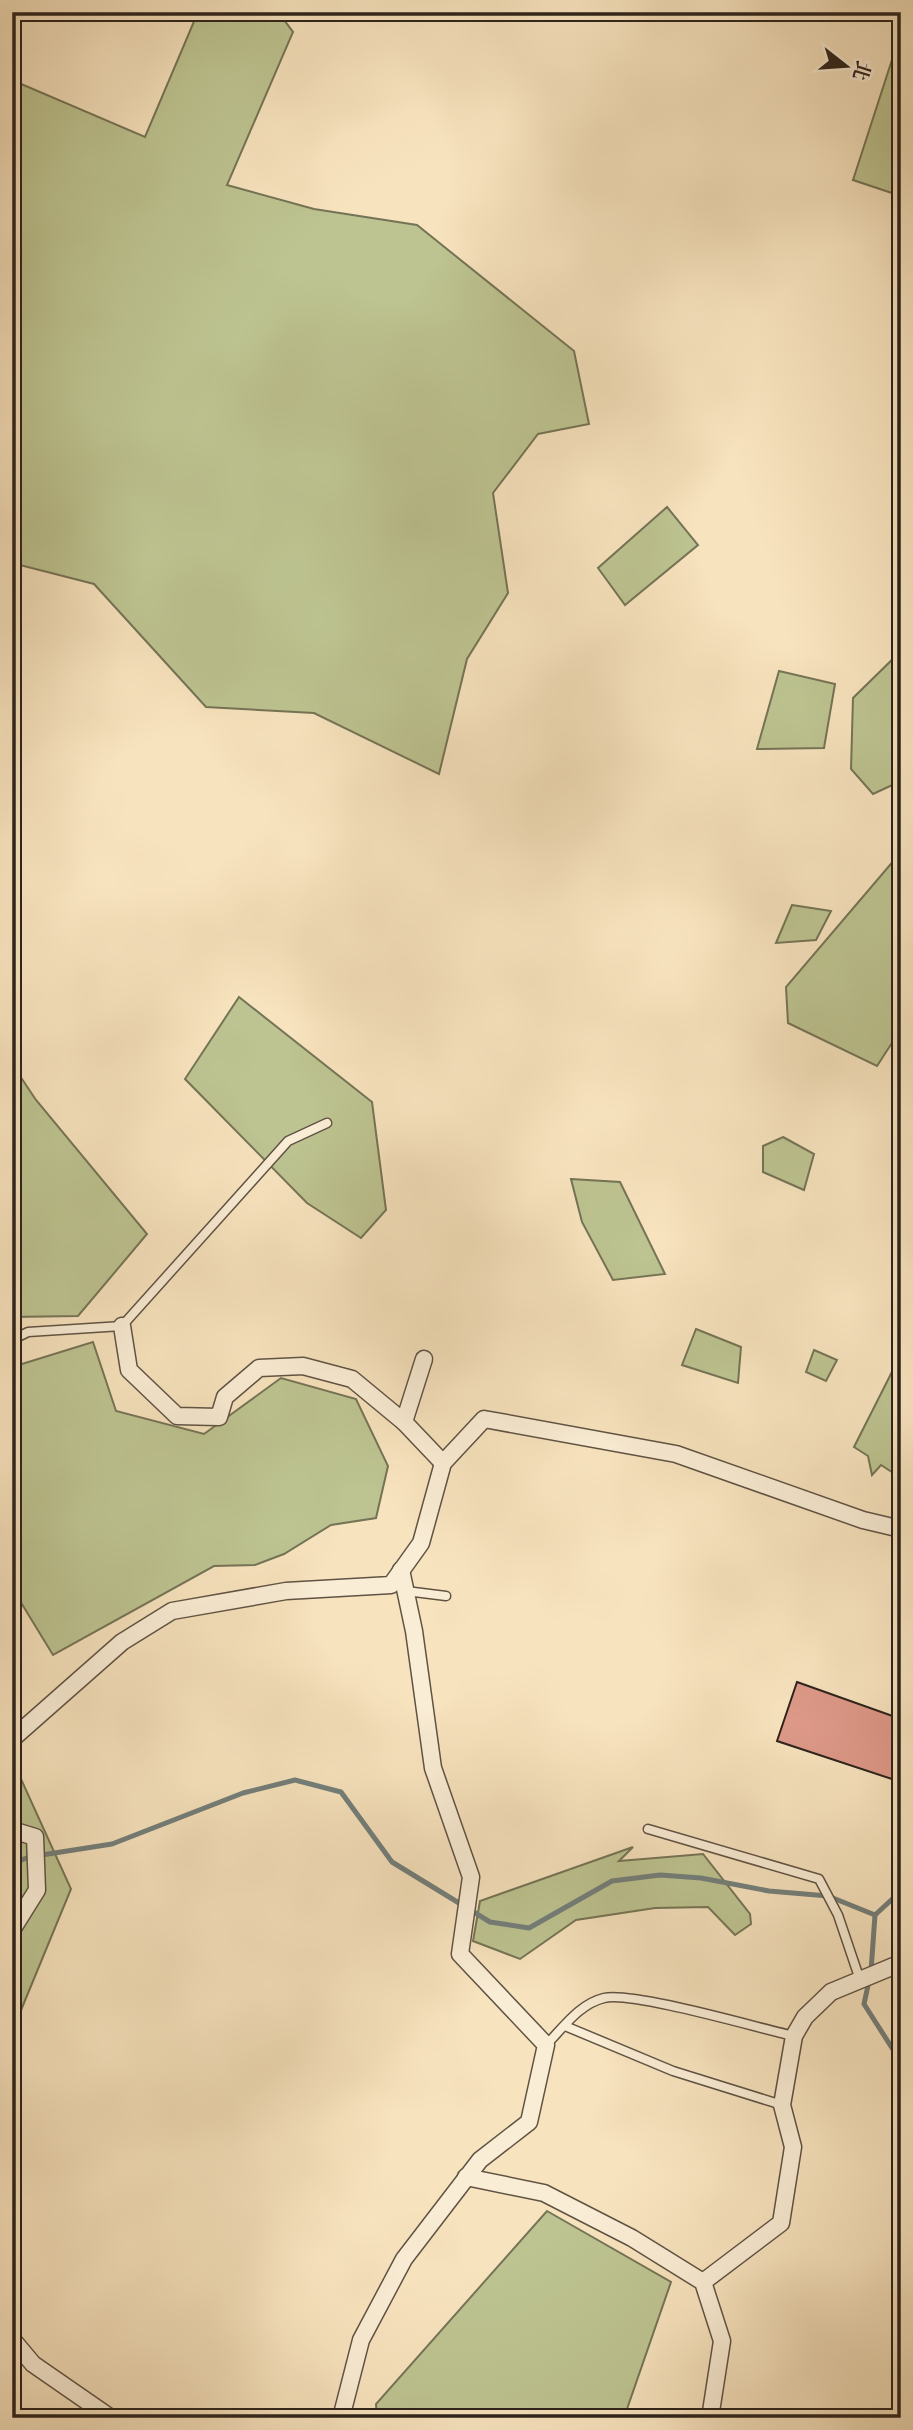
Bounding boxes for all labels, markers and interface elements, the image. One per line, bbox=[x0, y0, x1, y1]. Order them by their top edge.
north arrow bbox=[811, 32, 881, 102]
text: 北 bbox=[848, 58, 876, 83]

